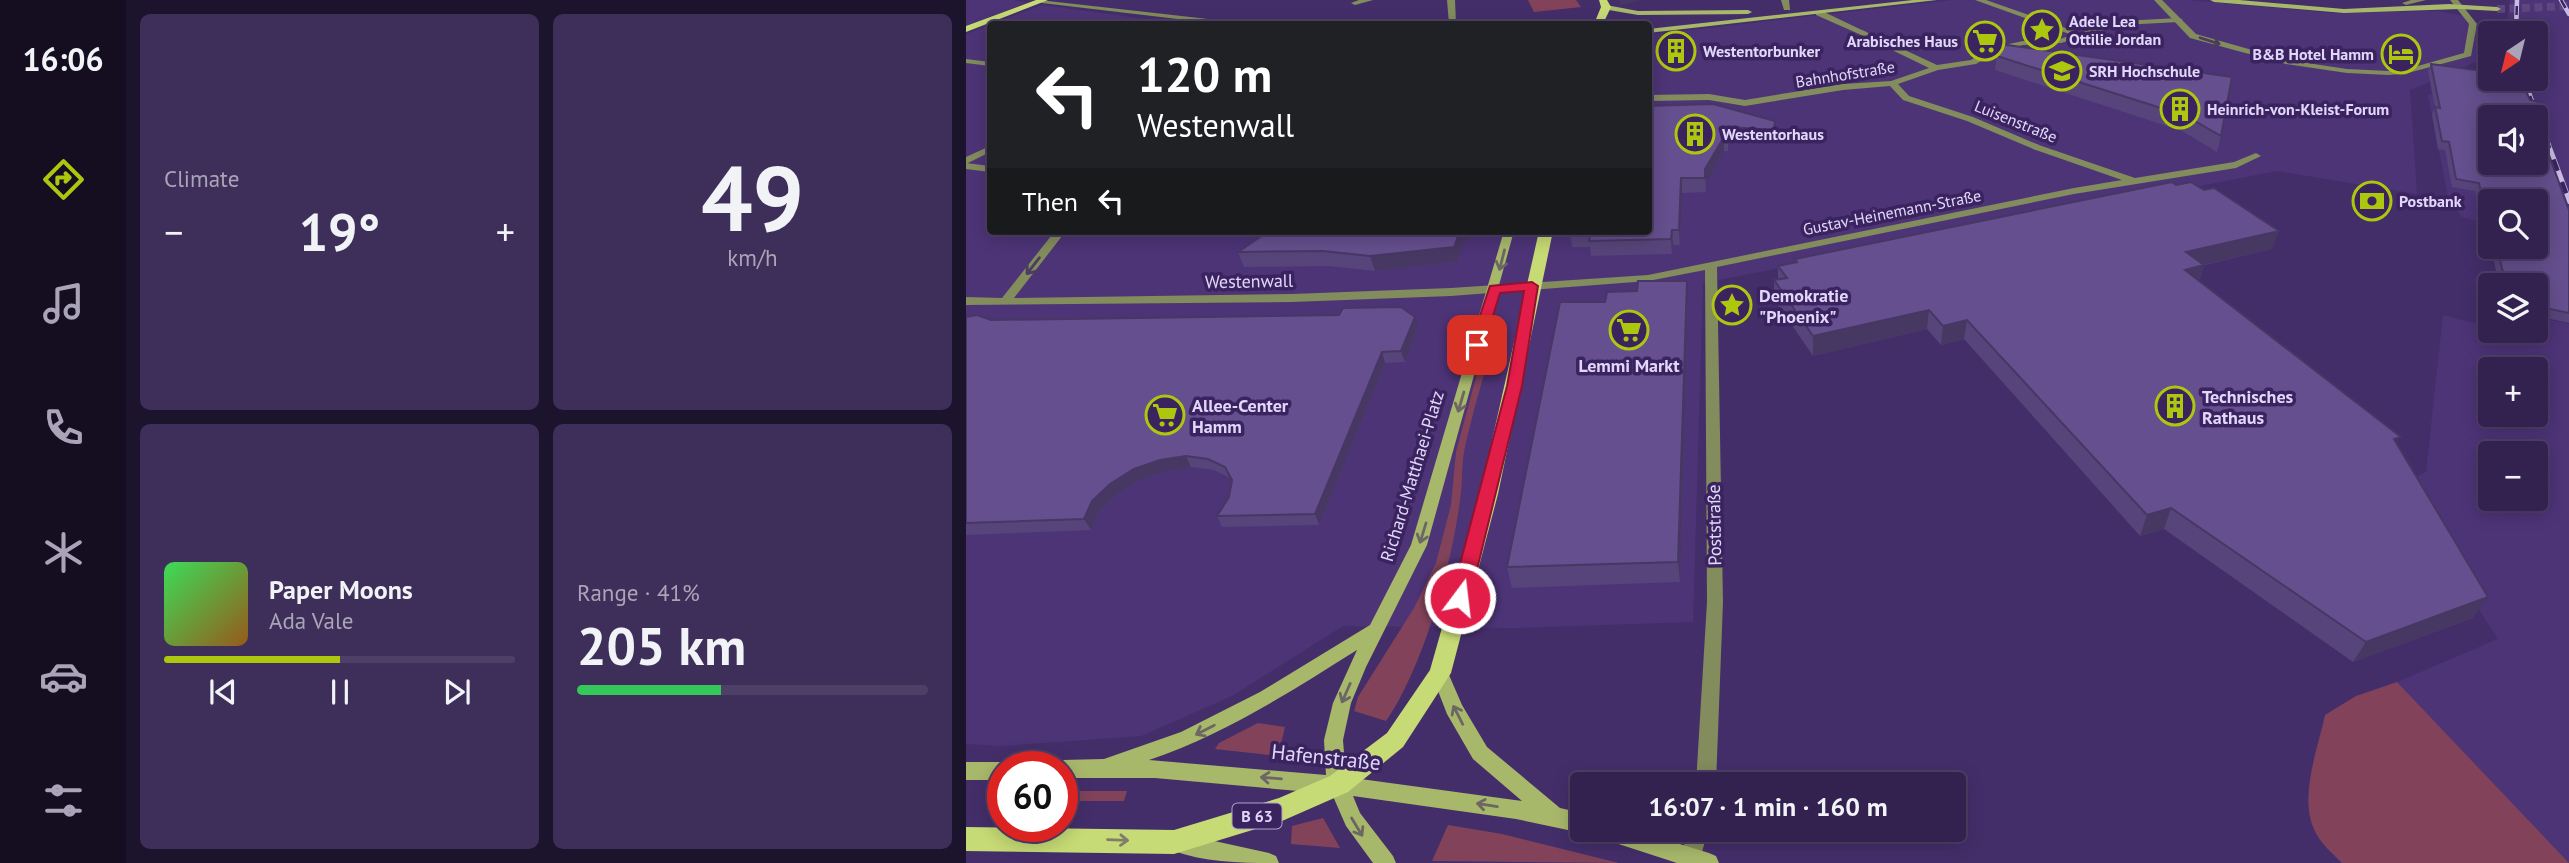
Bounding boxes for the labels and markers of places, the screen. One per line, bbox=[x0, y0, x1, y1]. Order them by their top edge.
place icon: Adele Lea Ottilie Jordan bbox=[2021, 9, 2063, 51]
place label: Adele Lea Ottilie Jordan bbox=[2069, 11, 2161, 49]
supermarket icon: Arabisches Haus bbox=[1964, 20, 2006, 62]
building icon: Westentorbunker bbox=[1655, 30, 1697, 72]
place label: Arabisches Haus bbox=[1847, 31, 1958, 51]
hotel icon: B&B Hotel Hamm bbox=[2380, 33, 2422, 75]
place label: Westentorbunker bbox=[1703, 41, 1821, 61]
place label: B&B Hotel Hamm bbox=[2253, 44, 2374, 64]
school or university icon: SRH Hochschule bbox=[2041, 50, 2083, 92]
place label: SRH Hochschule bbox=[2089, 61, 2200, 81]
building icon: Heinrich-von-Kleist-Forum bbox=[2159, 88, 2201, 130]
place label: Heinrich-von-Kleist-Forum bbox=[2207, 99, 2389, 119]
building icon: Westentorhaus bbox=[1674, 113, 1716, 155]
place label: Westentorhaus bbox=[1722, 124, 1824, 144]
bank icon: Postbank bbox=[2351, 180, 2393, 222]
place label: Postbank bbox=[2399, 191, 2462, 211]
place icon: Demokratie "Phoenix" bbox=[1711, 284, 1753, 326]
place label: Demokratie "Phoenix" bbox=[1759, 284, 1848, 328]
supermarket icon: Lemmi Markt bbox=[1608, 309, 1650, 351]
pin bbox=[1447, 315, 1507, 375]
place label: Lemmi Markt bbox=[1579, 354, 1680, 377]
building icon: Technisches Rathaus bbox=[2154, 385, 2196, 427]
place label: Technisches Rathaus bbox=[2202, 385, 2294, 429]
supermarket icon: Allee-Center Hamm bbox=[1144, 394, 1186, 436]
place label: Allee-Center Hamm bbox=[1192, 394, 1289, 438]

